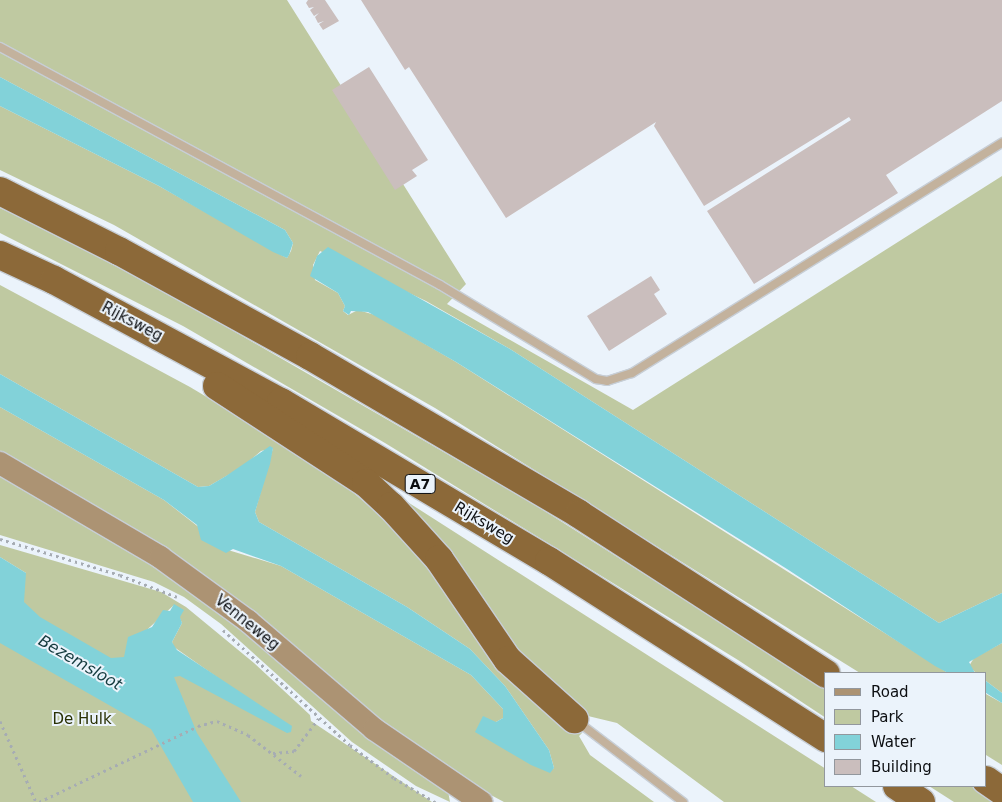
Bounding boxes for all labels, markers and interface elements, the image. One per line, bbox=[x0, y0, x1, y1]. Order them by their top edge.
street label: Rijksweg bbox=[99, 298, 165, 346]
road number: A7 bbox=[404, 472, 436, 496]
street label: Rijksweg bbox=[451, 498, 517, 548]
street label: Venneweg bbox=[211, 592, 283, 654]
water label: Bezemsloot bbox=[35, 631, 125, 695]
legend bbox=[824, 672, 987, 787]
text: Road bbox=[871, 683, 909, 701]
text: Park bbox=[871, 708, 903, 726]
park label: De Hulk bbox=[52, 711, 112, 729]
text: Water bbox=[871, 733, 915, 751]
text: Building bbox=[871, 758, 932, 776]

